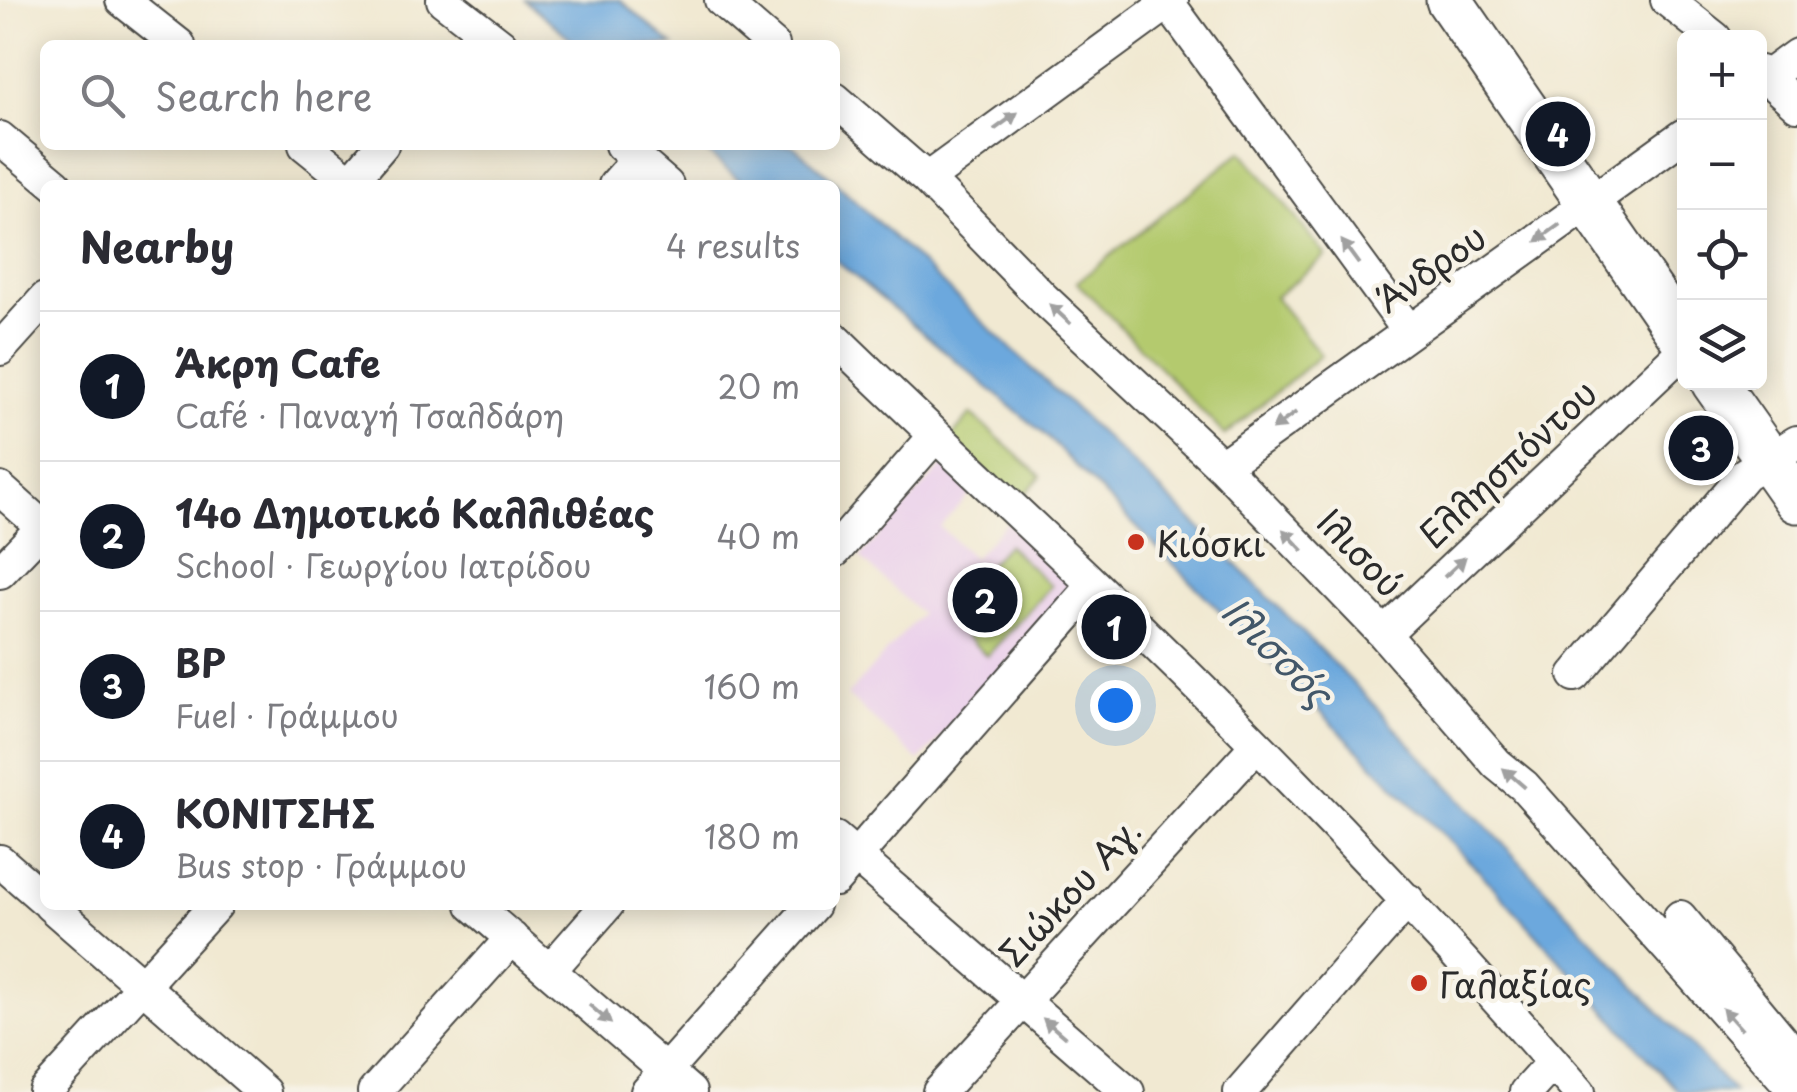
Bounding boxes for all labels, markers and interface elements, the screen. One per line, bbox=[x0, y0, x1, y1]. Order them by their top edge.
map controls bbox=[1677, 30, 1767, 390]
button: + bbox=[1677, 30, 1767, 120]
search box bbox=[40, 40, 840, 150]
text: Search here bbox=[155, 67, 372, 124]
icon: search bbox=[75, 68, 130, 123]
pin: 4 bbox=[1526, 96, 1590, 172]
one-way arrow bbox=[993, 112, 1019, 132]
button: − bbox=[1677, 120, 1767, 210]
street label: Άνδρου bbox=[1364, 210, 1496, 324]
button: locate bbox=[1677, 210, 1767, 300]
text: Nearby bbox=[80, 214, 234, 277]
text: 4 results bbox=[666, 221, 800, 269]
one-way arrow bbox=[1535, 222, 1562, 242]
one-way arrow bbox=[1341, 238, 1361, 265]
button: layers bbox=[1677, 300, 1767, 390]
one-way arrow bbox=[1048, 303, 1072, 326]
text: Άκρη Cafe bbox=[175, 334, 381, 391]
text: 1 bbox=[105, 362, 120, 410]
text: 20 m bbox=[718, 362, 800, 410]
street label: Ελλησπόντου bbox=[1406, 366, 1608, 560]
text: Café · Παναγή Τσαλδάρη bbox=[175, 391, 564, 439]
pin: 3 bbox=[1668, 410, 1734, 486]
one-way arrow bbox=[1270, 411, 1297, 430]
text: 14ο Δημοτικό Καλλιθέας bbox=[175, 484, 654, 541]
street label: Ιλισού bbox=[1306, 496, 1416, 608]
text: 2 bbox=[101, 512, 124, 560]
text: 40 m bbox=[716, 512, 800, 560]
place label: Κιόσκι bbox=[1156, 516, 1266, 569]
one-way arrow bbox=[1282, 528, 1305, 552]
marker: Κιόσκι bbox=[1125, 531, 1147, 553]
text: School · Γεωργίου Ιατρίδου bbox=[175, 541, 592, 589]
one-way arrow bbox=[1443, 556, 1467, 579]
pin: 2 bbox=[952, 562, 1018, 638]
water label: Ιλισσός bbox=[1210, 583, 1349, 722]
pin: 1 bbox=[1082, 590, 1146, 664]
text: BP bbox=[175, 634, 226, 691]
text: 3 bbox=[102, 662, 123, 710]
text: 160 m bbox=[704, 662, 800, 710]
your location bbox=[1090, 680, 1141, 731]
text: Fuel · Γράμμου bbox=[175, 691, 399, 739]
one-way arrow bbox=[1502, 767, 1527, 789]
text: ΚΟΝΙΤΣΗΣ bbox=[175, 784, 376, 841]
street label: Σιώκου Αγ. bbox=[986, 804, 1152, 978]
text: 4 bbox=[102, 812, 123, 860]
text: 180 m bbox=[704, 812, 800, 860]
text: Bus stop · Γράμμου bbox=[175, 841, 467, 889]
place label: Γαλαξίας bbox=[1439, 957, 1591, 1010]
marker: Γαλαξίας bbox=[1408, 972, 1430, 994]
one-way arrow bbox=[587, 1002, 612, 1024]
one-way arrow bbox=[1721, 1007, 1743, 1032]
one-way arrow bbox=[1042, 1017, 1067, 1039]

